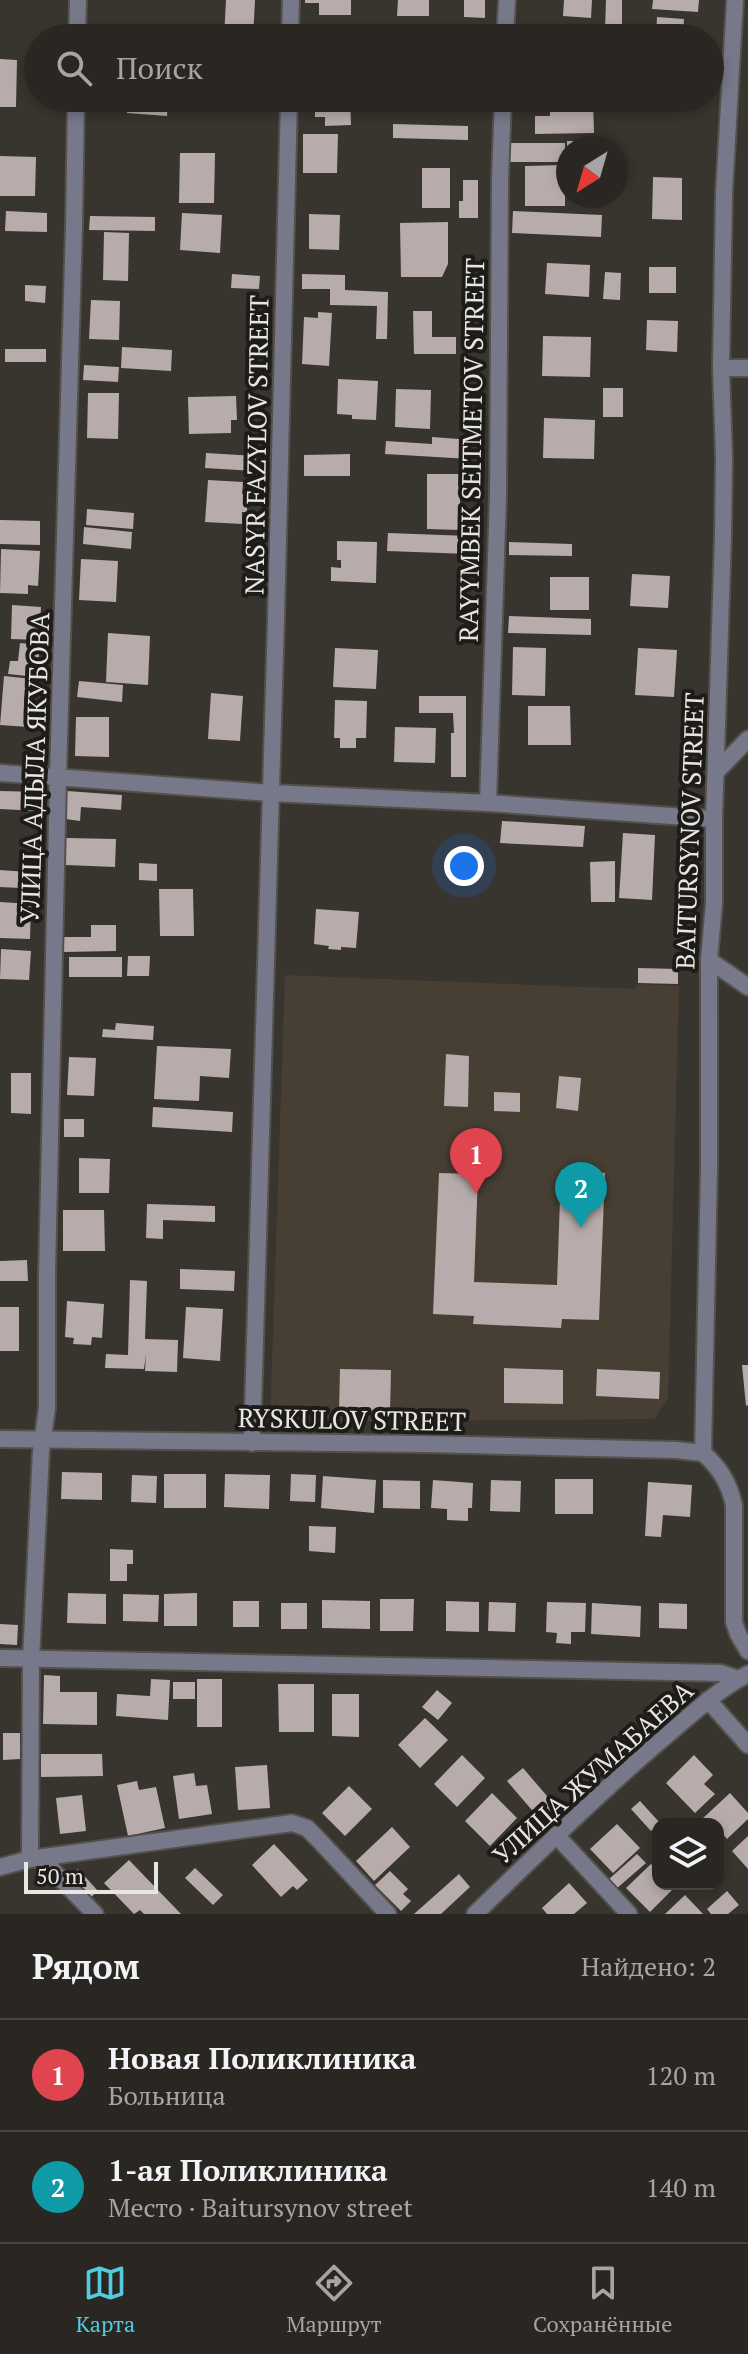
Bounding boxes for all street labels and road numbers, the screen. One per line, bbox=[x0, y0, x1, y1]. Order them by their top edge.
street label: RAYYMBEK SEITMETOV STREET bbox=[451, 258, 491, 642]
street label: NASYR FAZYLOV STREET bbox=[236, 295, 276, 595]
street label: УЛИЦА АДЫЛА ЯКУБОВА bbox=[12, 612, 56, 924]
street label: BAITURSYNOV STREET bbox=[667, 692, 711, 970]
street label: RYSKULOV STREET bbox=[238, 1400, 466, 1438]
street label: УЛИЦА ЖУМАБАЕВА bbox=[485, 1673, 700, 1871]

